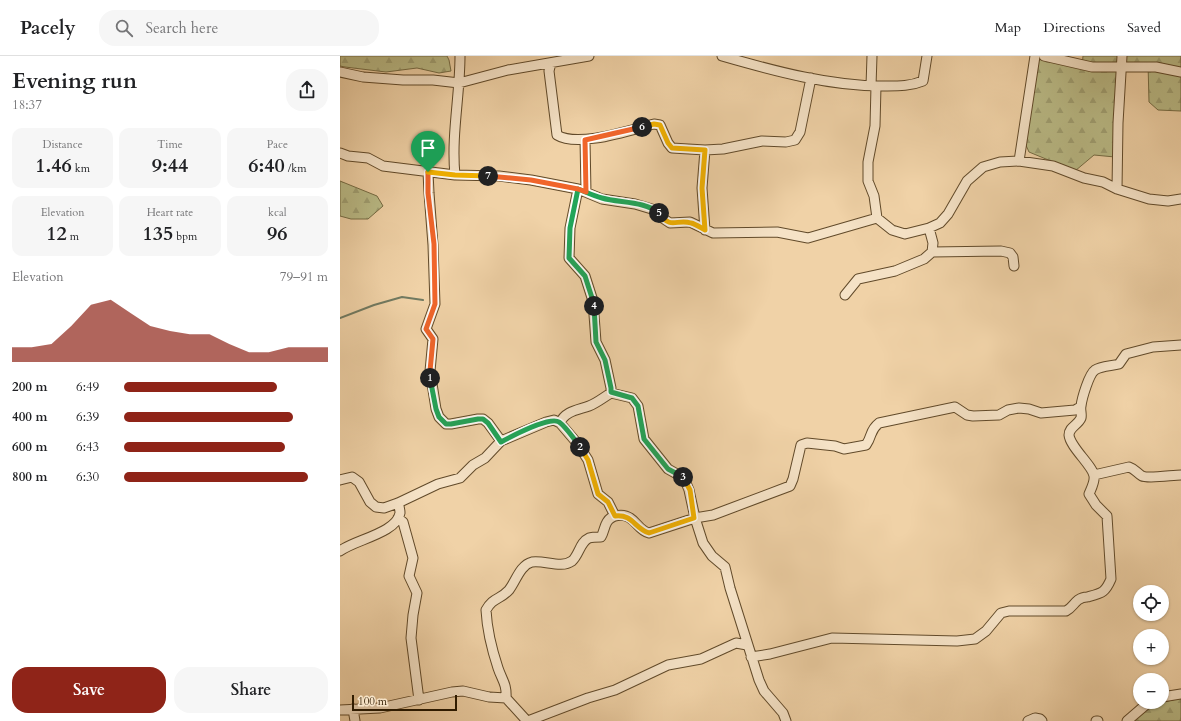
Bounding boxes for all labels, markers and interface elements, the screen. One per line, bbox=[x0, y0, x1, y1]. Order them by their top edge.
search box bbox=[99, 10, 379, 46]
text: Pacely bbox=[20, 15, 75, 41]
icon: search bbox=[113, 17, 135, 39]
text: Search here bbox=[145, 18, 218, 38]
text: Map bbox=[995, 18, 1021, 37]
text: Directions bbox=[1043, 18, 1105, 37]
text: Saved bbox=[1127, 18, 1161, 37]
text: Evening run bbox=[12, 66, 137, 96]
button: share bbox=[286, 69, 328, 111]
text: 18:37 bbox=[12, 96, 42, 114]
pin: 6 bbox=[632, 117, 652, 137]
text: 6 bbox=[639, 119, 645, 134]
pin bbox=[411, 131, 445, 172]
text: Distance bbox=[43, 137, 83, 152]
text: Time bbox=[157, 137, 183, 152]
text: Pace bbox=[267, 137, 288, 152]
icon: arrive bbox=[417, 137, 439, 159]
text: 1.46 bbox=[35, 152, 72, 179]
text: 9:44 bbox=[152, 152, 188, 179]
text: 6:40 bbox=[248, 152, 285, 179]
text: km bbox=[72, 161, 90, 176]
text: /km bbox=[285, 161, 306, 176]
pin: 7 bbox=[478, 166, 498, 186]
text: 7 bbox=[485, 168, 491, 183]
pin: 5 bbox=[649, 203, 669, 223]
text: Elevation bbox=[41, 205, 85, 220]
text: Heart rate bbox=[147, 205, 193, 220]
text: kcal bbox=[268, 205, 287, 220]
text: 5 bbox=[656, 205, 662, 220]
text: 12 bbox=[46, 220, 67, 247]
text: 135 bbox=[143, 220, 173, 247]
text: 96 bbox=[267, 220, 288, 247]
text: m bbox=[67, 229, 79, 244]
text: bpm bbox=[173, 229, 197, 244]
text: Elevation bbox=[12, 268, 64, 286]
text: 79–91 m bbox=[280, 268, 328, 286]
pin: 4 bbox=[584, 296, 604, 316]
text: 4 bbox=[591, 298, 597, 313]
pin: 1 bbox=[420, 368, 440, 388]
text: 1 bbox=[427, 370, 433, 385]
text: 200 m bbox=[12, 378, 47, 396]
text: 6:49 bbox=[76, 378, 99, 396]
text: 400 m bbox=[12, 408, 47, 426]
text: 6:39 bbox=[76, 408, 99, 426]
pin: 2 bbox=[570, 437, 590, 457]
text: 600 m bbox=[12, 438, 47, 456]
text: 6:43 bbox=[76, 438, 99, 456]
text: 2 bbox=[577, 439, 583, 454]
pin: 3 bbox=[673, 467, 693, 487]
text: 800 m bbox=[12, 468, 47, 486]
text: 6:30 bbox=[76, 468, 99, 486]
text: 3 bbox=[680, 469, 686, 484]
map controls bbox=[1133, 585, 1169, 709]
button: locate bbox=[1133, 585, 1169, 621]
button: + bbox=[1133, 629, 1169, 665]
button: Save bbox=[12, 667, 166, 713]
button: Share bbox=[174, 667, 328, 713]
button: − bbox=[1133, 673, 1169, 709]
scale bar bbox=[352, 693, 457, 712]
text: 100 m bbox=[358, 694, 387, 709]

